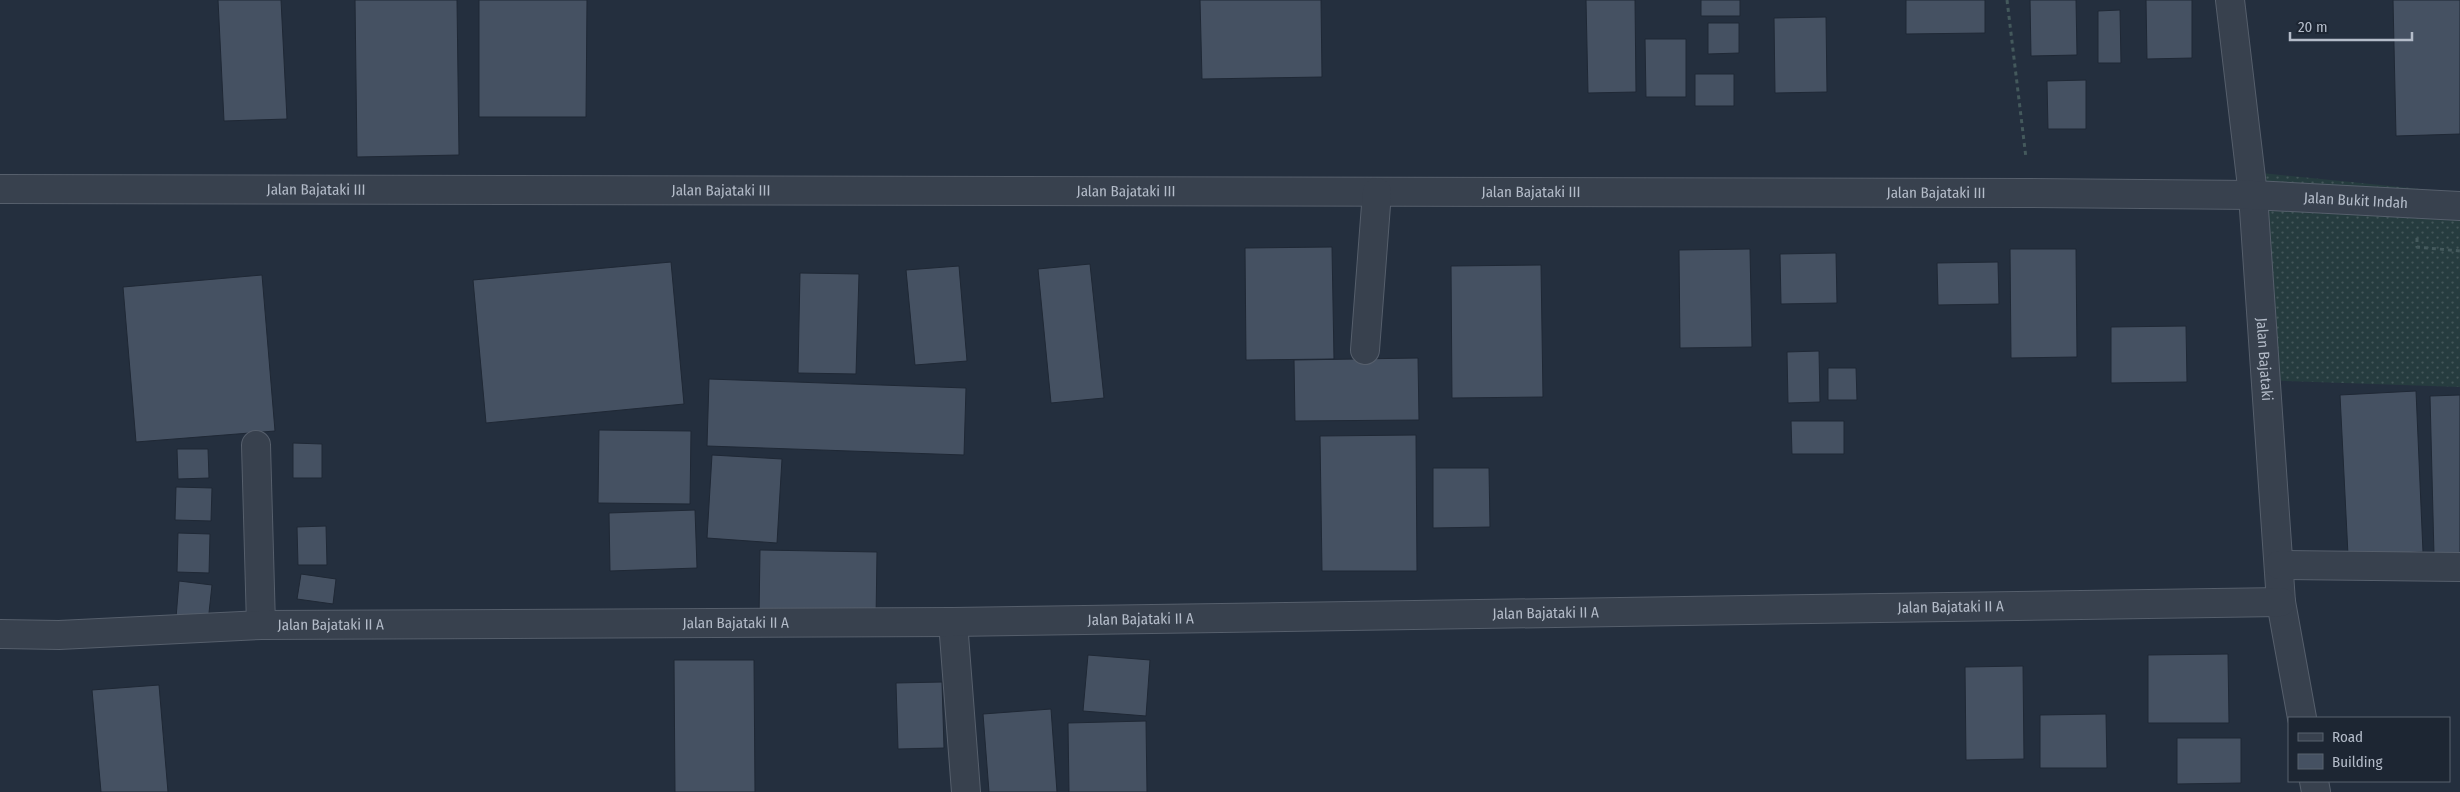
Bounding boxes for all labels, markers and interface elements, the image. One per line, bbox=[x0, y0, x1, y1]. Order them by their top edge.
scale bar bbox=[2290, 10, 2412, 42]
text: 20 m bbox=[2298, 18, 2328, 36]
street label: Jalan Bajataki III bbox=[267, 181, 365, 199]
street label: Jalan Bajataki III bbox=[672, 181, 770, 200]
street label: Jalan Bajataki III bbox=[1077, 182, 1175, 200]
street label: Jalan Bajataki III bbox=[1482, 183, 1580, 201]
street label: Jalan Bajataki III bbox=[1887, 184, 1985, 202]
street label: Jalan Bukit Indah bbox=[2303, 189, 2408, 212]
street label: Jalan Bajataki bbox=[2252, 317, 2276, 402]
street label: Jalan Bajataki II A bbox=[1897, 597, 2004, 617]
street label: Jalan Bajataki II A bbox=[1492, 603, 1599, 623]
street label: Jalan Bajataki II A bbox=[1087, 609, 1194, 629]
street label: Jalan Bajataki II A bbox=[683, 614, 789, 632]
street label: Jalan Bajataki II A bbox=[278, 615, 384, 634]
legend bbox=[2288, 717, 2450, 782]
text: Road bbox=[2332, 728, 2363, 746]
text: Building bbox=[2332, 753, 2383, 771]

